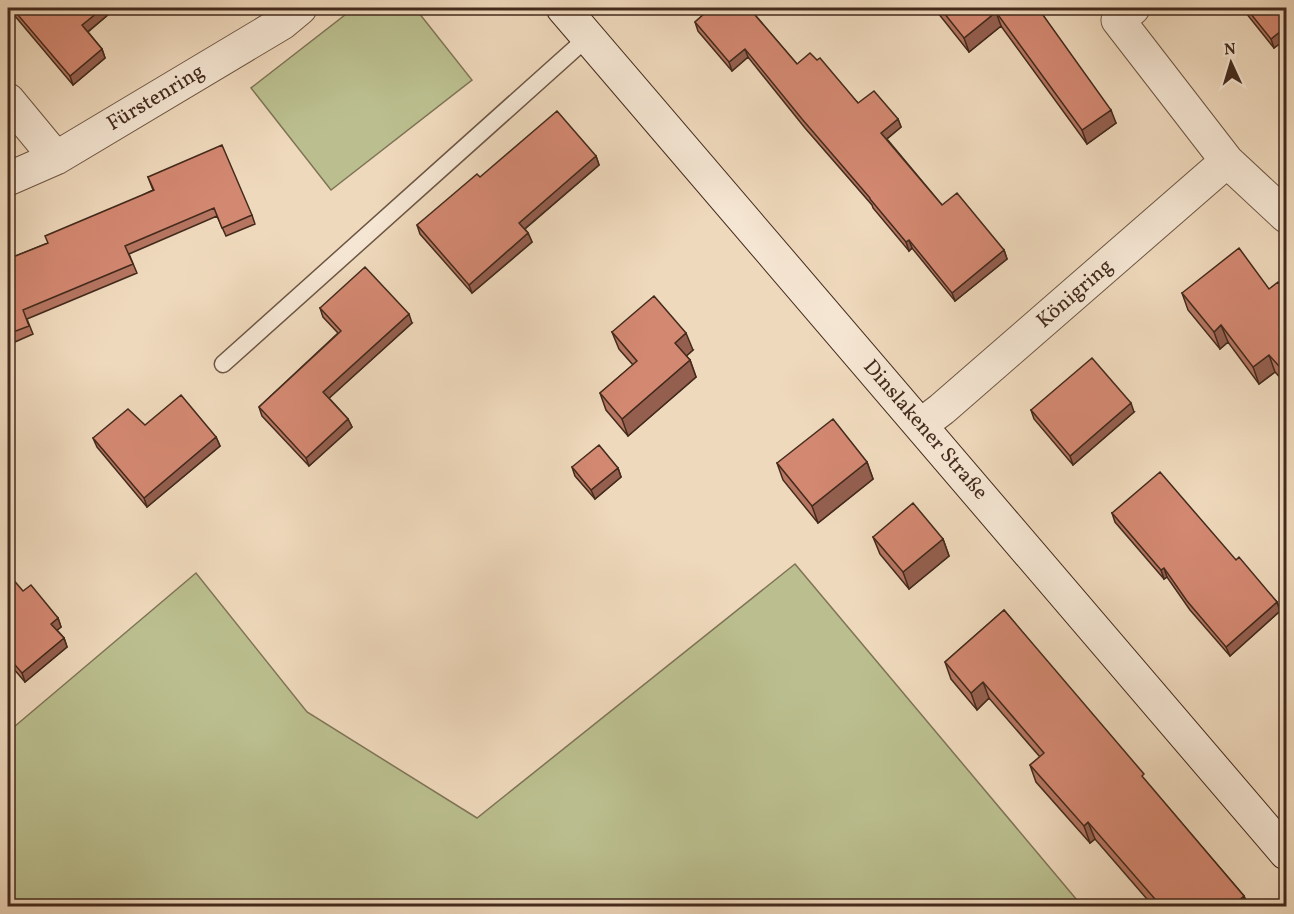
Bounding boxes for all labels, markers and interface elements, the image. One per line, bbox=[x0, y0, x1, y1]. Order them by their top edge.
north arrow bbox=[1201, 33, 1261, 93]
text: N bbox=[1224, 39, 1237, 61]
street label: Fürstenring bbox=[102, 57, 210, 139]
street label: Königring bbox=[1031, 253, 1119, 335]
street label: Dinslakener Straße bbox=[856, 354, 994, 506]

